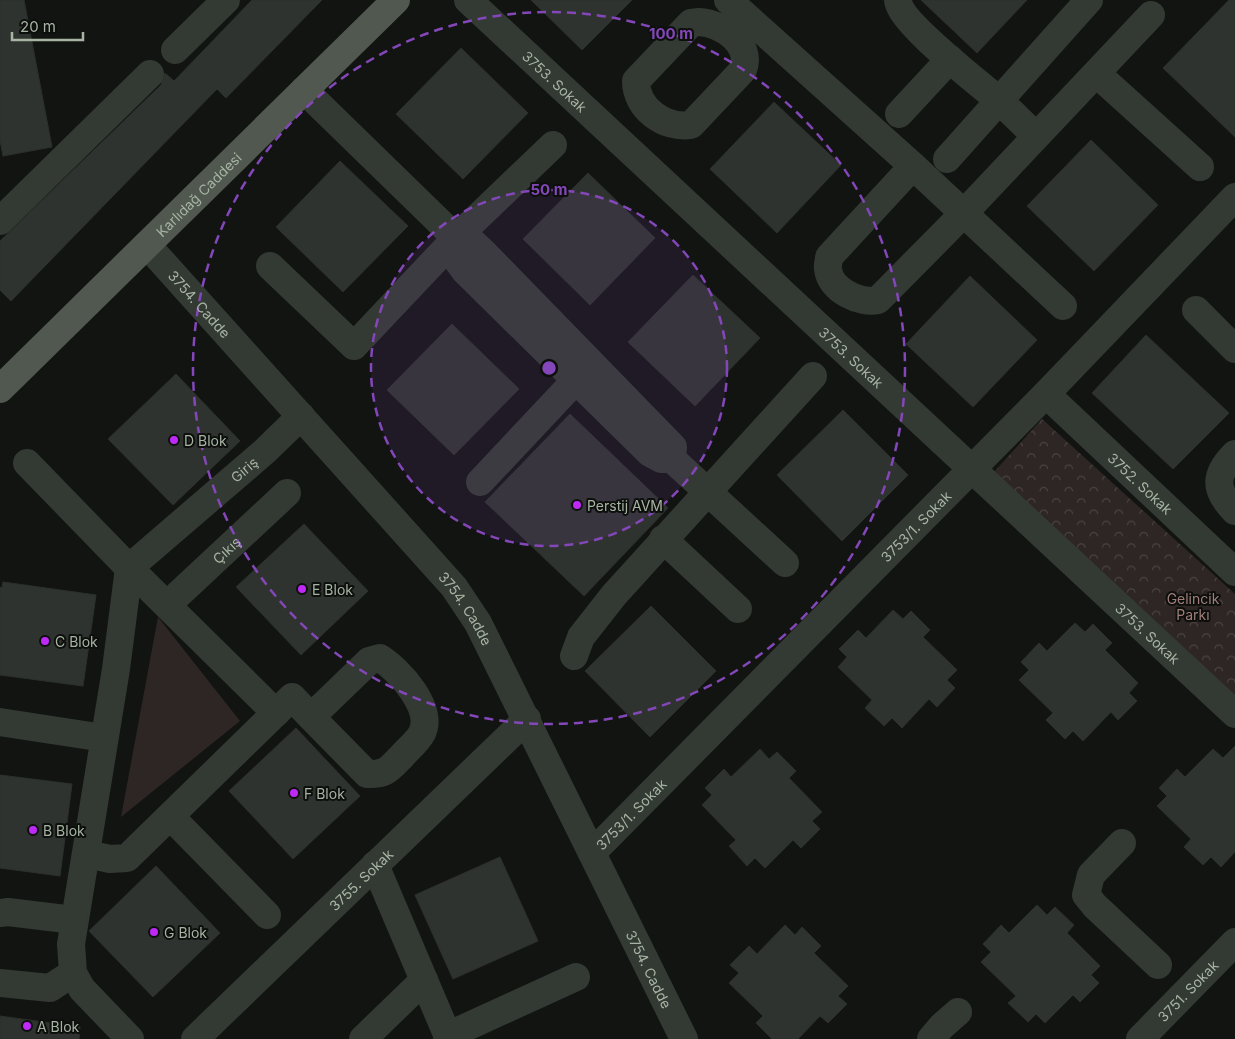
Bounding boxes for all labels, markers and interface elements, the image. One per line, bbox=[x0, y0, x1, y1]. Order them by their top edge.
scale bar bbox=[12, 10, 84, 42]
text: 20 m bbox=[20, 17, 56, 36]
text: 100 m bbox=[649, 24, 693, 43]
street label: 3753. Sokak bbox=[519, 47, 591, 115]
street label: Karlıdağ Caddesi bbox=[152, 149, 244, 240]
text: 50 m bbox=[531, 180, 567, 199]
street label: 3754. Cadde bbox=[165, 266, 234, 341]
street label: 3753. Sokak bbox=[816, 323, 888, 391]
centre of rings bbox=[540, 359, 558, 377]
place label: D Blok bbox=[184, 432, 227, 449]
marker: D Blok bbox=[168, 434, 180, 446]
street label: 3752. Sokak bbox=[1105, 449, 1177, 518]
street label: Giriş bbox=[227, 453, 261, 485]
street label: 3753/1. Sokak bbox=[877, 487, 954, 565]
place label: Perstij AVM bbox=[587, 497, 663, 514]
marker: Perstij AVM bbox=[571, 499, 583, 511]
street label: Çıkış bbox=[209, 533, 244, 567]
street label: 3754. Cadde bbox=[436, 568, 496, 648]
place label: E Blok bbox=[312, 581, 353, 598]
marker: E Blok bbox=[296, 583, 308, 595]
park label: Gelincik Parkı bbox=[1167, 590, 1220, 623]
street label: 3753. Sokak bbox=[1112, 599, 1184, 667]
place label: C Blok bbox=[55, 633, 98, 650]
marker: C Blok bbox=[39, 635, 51, 647]
street label: 3753/1. Sokak bbox=[592, 775, 670, 853]
place label: F Blok bbox=[304, 785, 345, 802]
marker: F Blok bbox=[288, 787, 300, 799]
place label: B Blok bbox=[43, 822, 85, 839]
marker: B Blok bbox=[27, 824, 39, 836]
street label: 3755. Sokak bbox=[325, 845, 396, 914]
place label: G Blok bbox=[164, 924, 207, 941]
marker: G Blok bbox=[148, 926, 160, 938]
street label: 3754. Cadde bbox=[623, 927, 676, 1011]
street label: 3751. Sokak bbox=[1154, 956, 1222, 1025]
place label: A Blok bbox=[37, 1018, 80, 1035]
marker: A Blok bbox=[21, 1020, 33, 1032]

